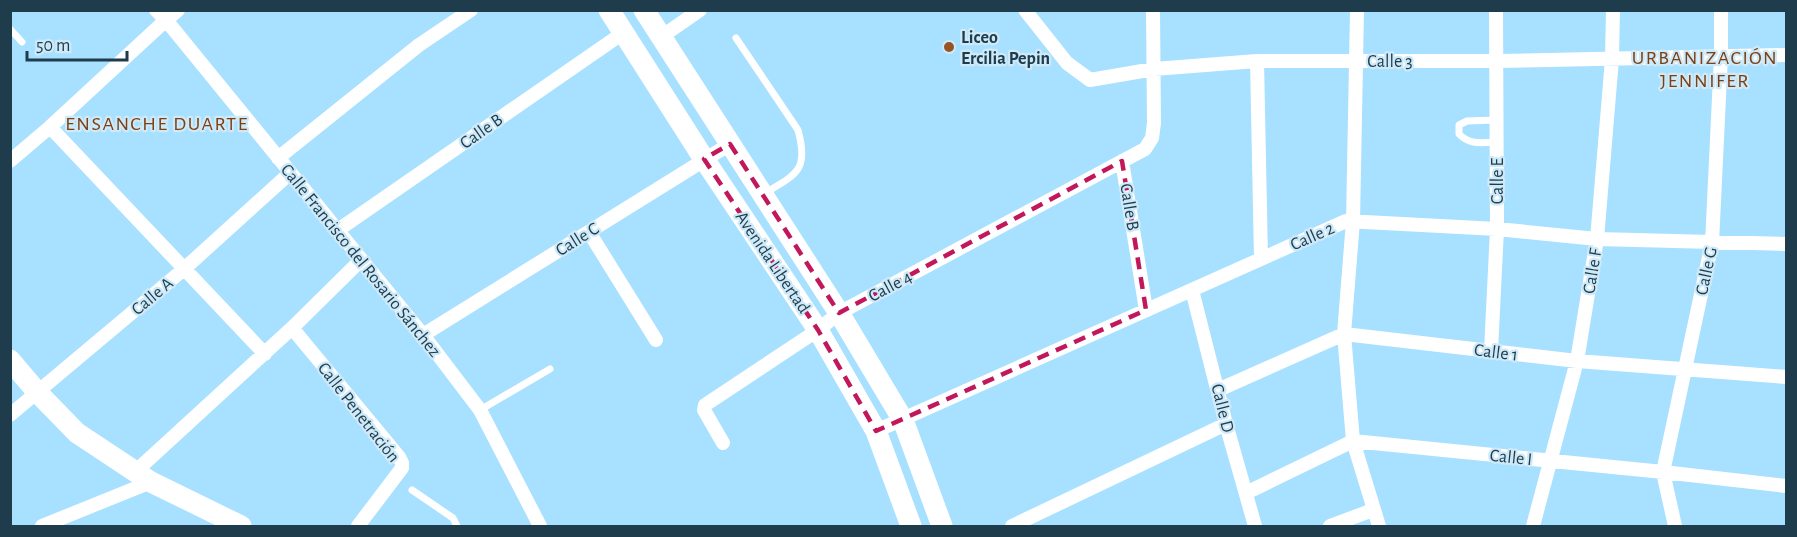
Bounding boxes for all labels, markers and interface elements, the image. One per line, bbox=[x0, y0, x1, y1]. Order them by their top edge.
scale bar bbox=[27, 24, 128, 62]
place label: Liceo Ercilia Pepin bbox=[961, 29, 1050, 68]
text: 50 m bbox=[36, 37, 70, 55]
marker: Liceo Ercilia Pepin bbox=[942, 40, 956, 54]
district label: URBANIZACIÓN JENNIFER bbox=[1632, 47, 1778, 91]
street label: Calle 3 bbox=[1367, 53, 1413, 71]
street label: Calle B bbox=[457, 111, 506, 153]
district label: ENSANCHE DUARTE bbox=[65, 114, 249, 134]
street label: Calle E bbox=[1489, 157, 1507, 204]
street label: Calle Francisco del Rosario Sánchez bbox=[277, 161, 443, 360]
street label: Calle B bbox=[1116, 182, 1142, 232]
street label: Avenida Libertad bbox=[732, 208, 813, 317]
street label: Calle 2 bbox=[1288, 219, 1337, 254]
street label: Calle C bbox=[553, 220, 602, 260]
street label: Calle G bbox=[1693, 246, 1721, 297]
street label: Calle F bbox=[1581, 247, 1605, 295]
street label: Calle 4 bbox=[866, 268, 916, 306]
street label: Calle A bbox=[128, 274, 177, 319]
street label: Calle 1 bbox=[1473, 341, 1519, 365]
street label: Calle Penetración bbox=[314, 359, 403, 466]
street label: Calle D bbox=[1207, 382, 1237, 434]
street label: Calle I bbox=[1489, 447, 1533, 469]

